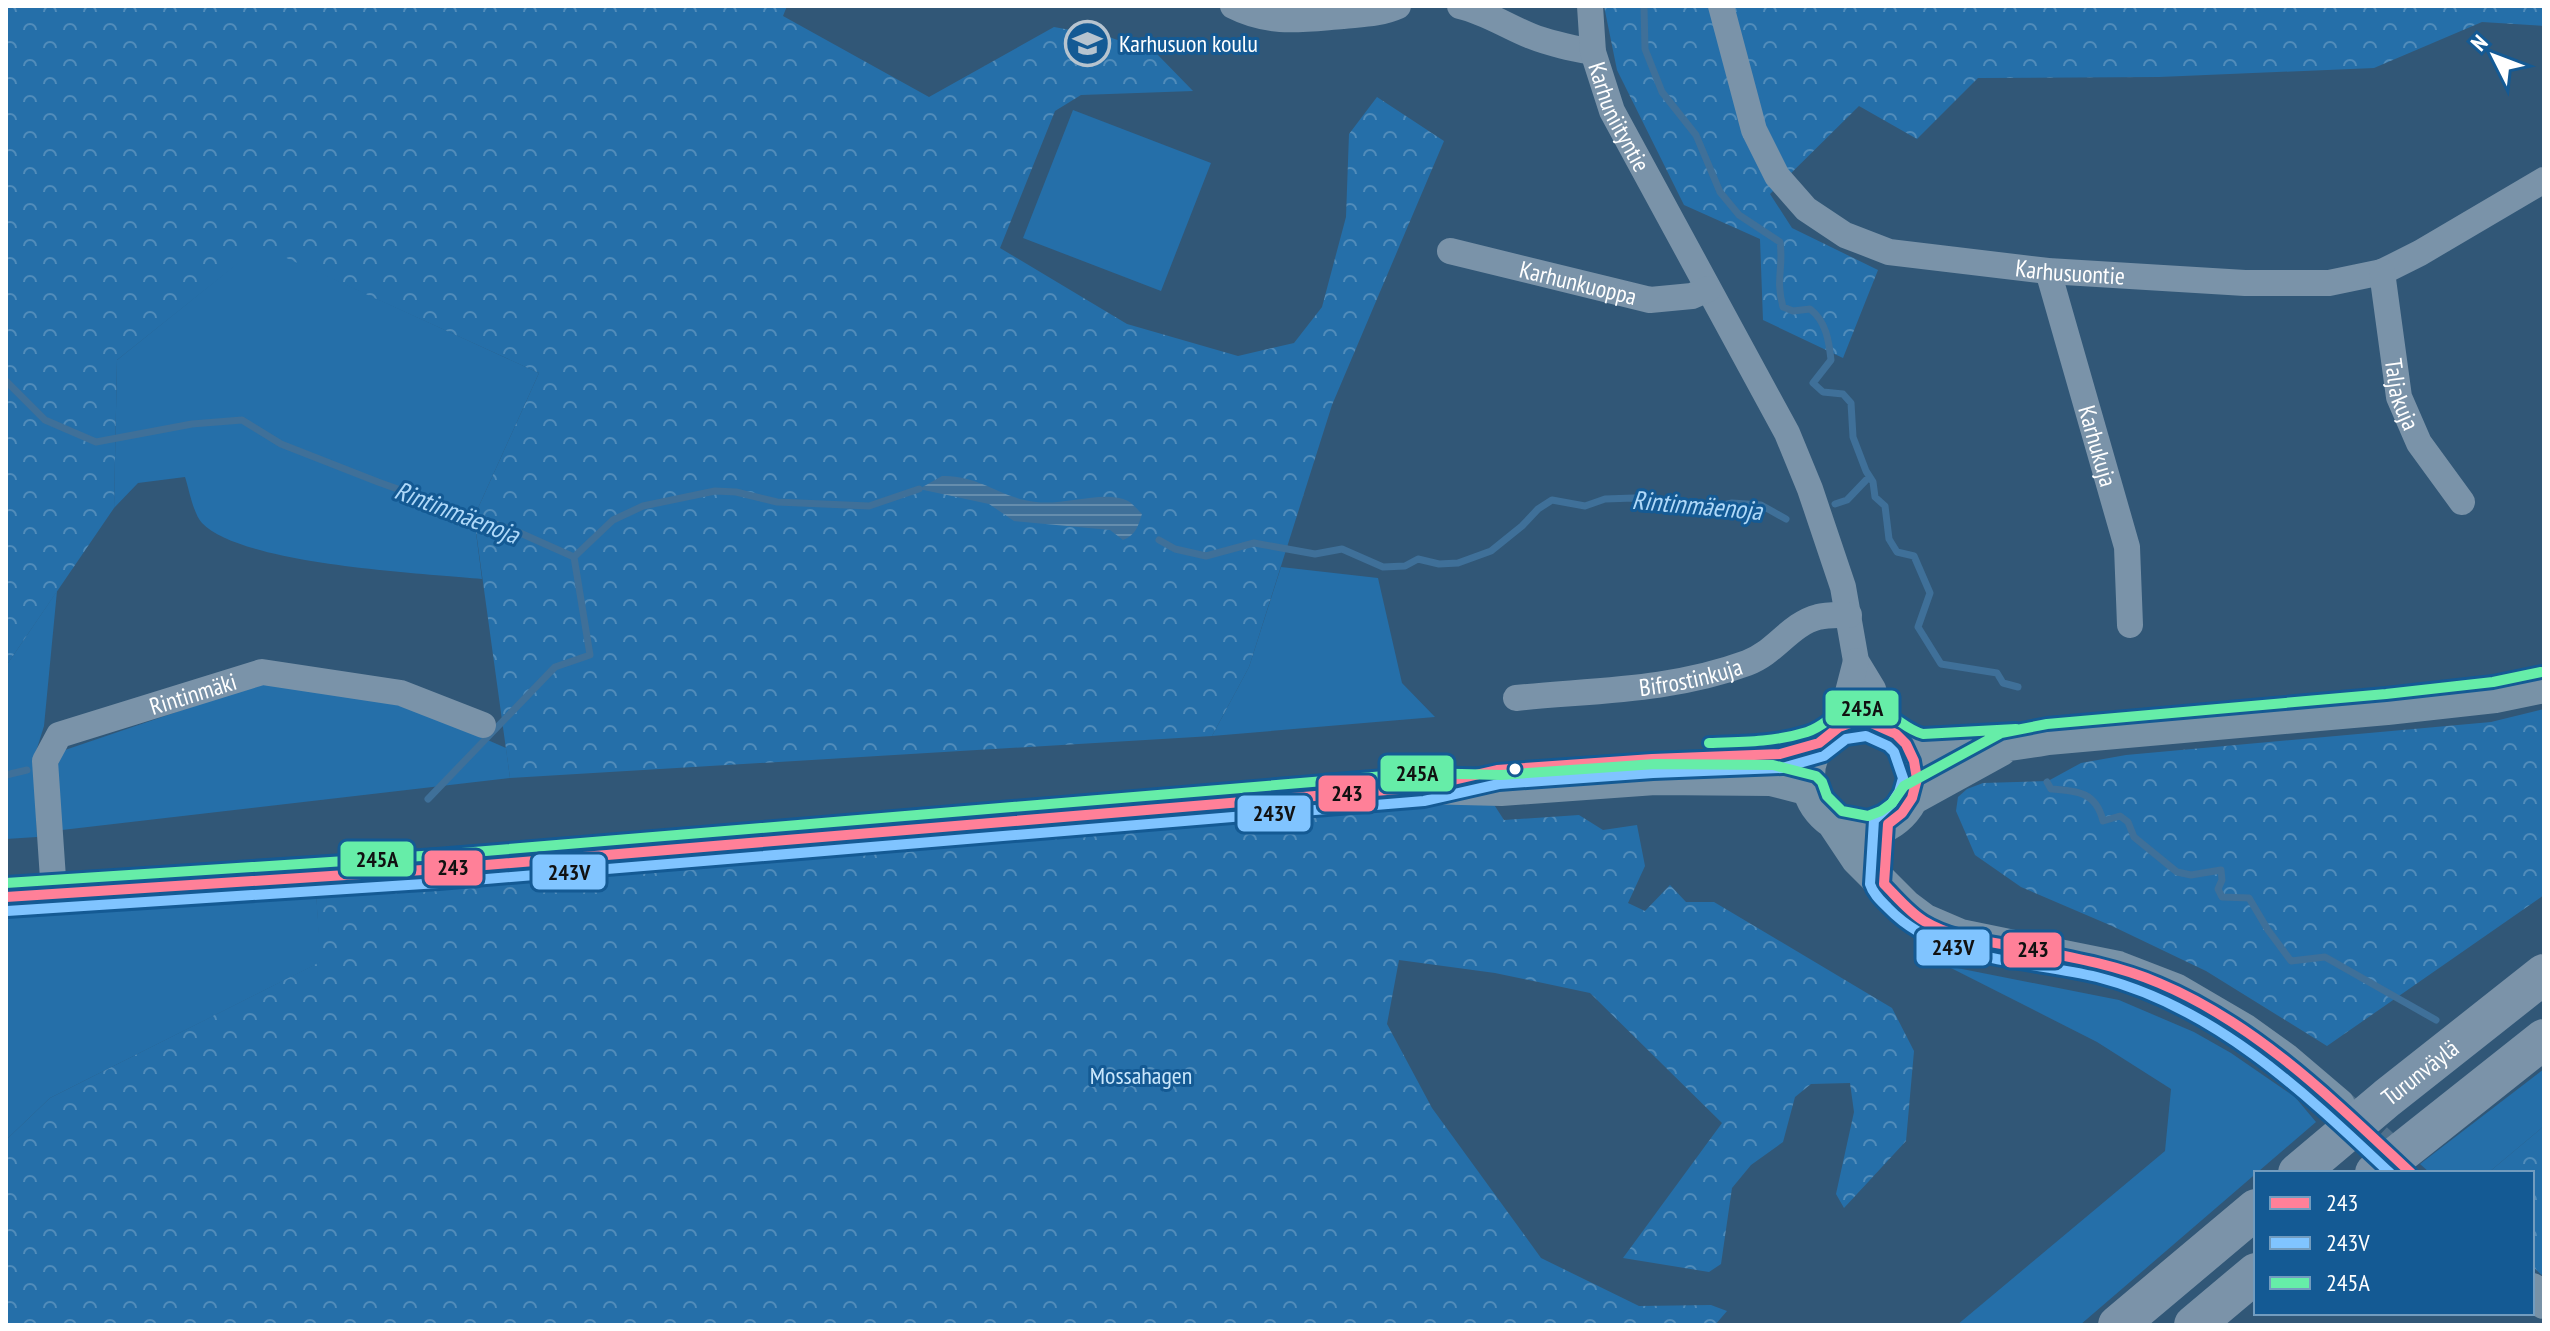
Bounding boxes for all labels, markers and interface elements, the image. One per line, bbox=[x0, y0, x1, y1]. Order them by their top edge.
north arrow bbox=[2454, 16, 2534, 96]
school or university icon: Karhusuon koulu bbox=[1064, 19, 1112, 67]
place label: Karhusuon koulu bbox=[1119, 28, 1258, 59]
text: N bbox=[2465, 29, 2494, 56]
street label: Karhuniityntie bbox=[1582, 58, 1657, 177]
street label: Karhusuontie bbox=[2014, 252, 2126, 291]
street label: Karhunkuoppa bbox=[1516, 253, 1640, 312]
street label: Taljakuja bbox=[2378, 357, 2427, 435]
street label: Karhukuja bbox=[2072, 402, 2124, 490]
water label: Rintinmäenoja bbox=[390, 473, 525, 551]
water label: Rintinmäenoja bbox=[1631, 483, 1765, 527]
street label: Bifrostinkuja bbox=[1637, 650, 1746, 703]
street label: Rintinmäki bbox=[146, 665, 240, 722]
line badge: 245A bbox=[1824, 689, 1900, 727]
text: 245A bbox=[1841, 694, 1884, 722]
line badge: 245A bbox=[1379, 754, 1455, 793]
text: 245A bbox=[1396, 759, 1439, 787]
unlabelled marker bbox=[1507, 761, 1523, 777]
line badge: 243 bbox=[1317, 774, 1377, 813]
text: 243 bbox=[1331, 779, 1363, 807]
line badge: 243V bbox=[1236, 794, 1312, 833]
text: 243V bbox=[1253, 799, 1296, 827]
line badge: 245A bbox=[339, 840, 415, 878]
text: 245A bbox=[356, 845, 399, 873]
line badge: 243 bbox=[423, 849, 484, 887]
text: 243 bbox=[437, 853, 469, 881]
line badge: 243V bbox=[531, 853, 607, 891]
text: 243V bbox=[548, 858, 591, 886]
line badge: 243V bbox=[1915, 928, 1991, 967]
line badge: 243 bbox=[2002, 931, 2063, 969]
text: 243V bbox=[1932, 933, 1975, 961]
text: 243 bbox=[2017, 935, 2049, 963]
street label: Turunväylä bbox=[2375, 1032, 2465, 1112]
park label: Mossahagen bbox=[1090, 1060, 1192, 1091]
legend bbox=[2254, 1171, 2534, 1315]
text: 243 bbox=[2326, 1187, 2358, 1218]
text: 243V bbox=[2326, 1227, 2370, 1258]
text: 245A bbox=[2326, 1267, 2370, 1298]

